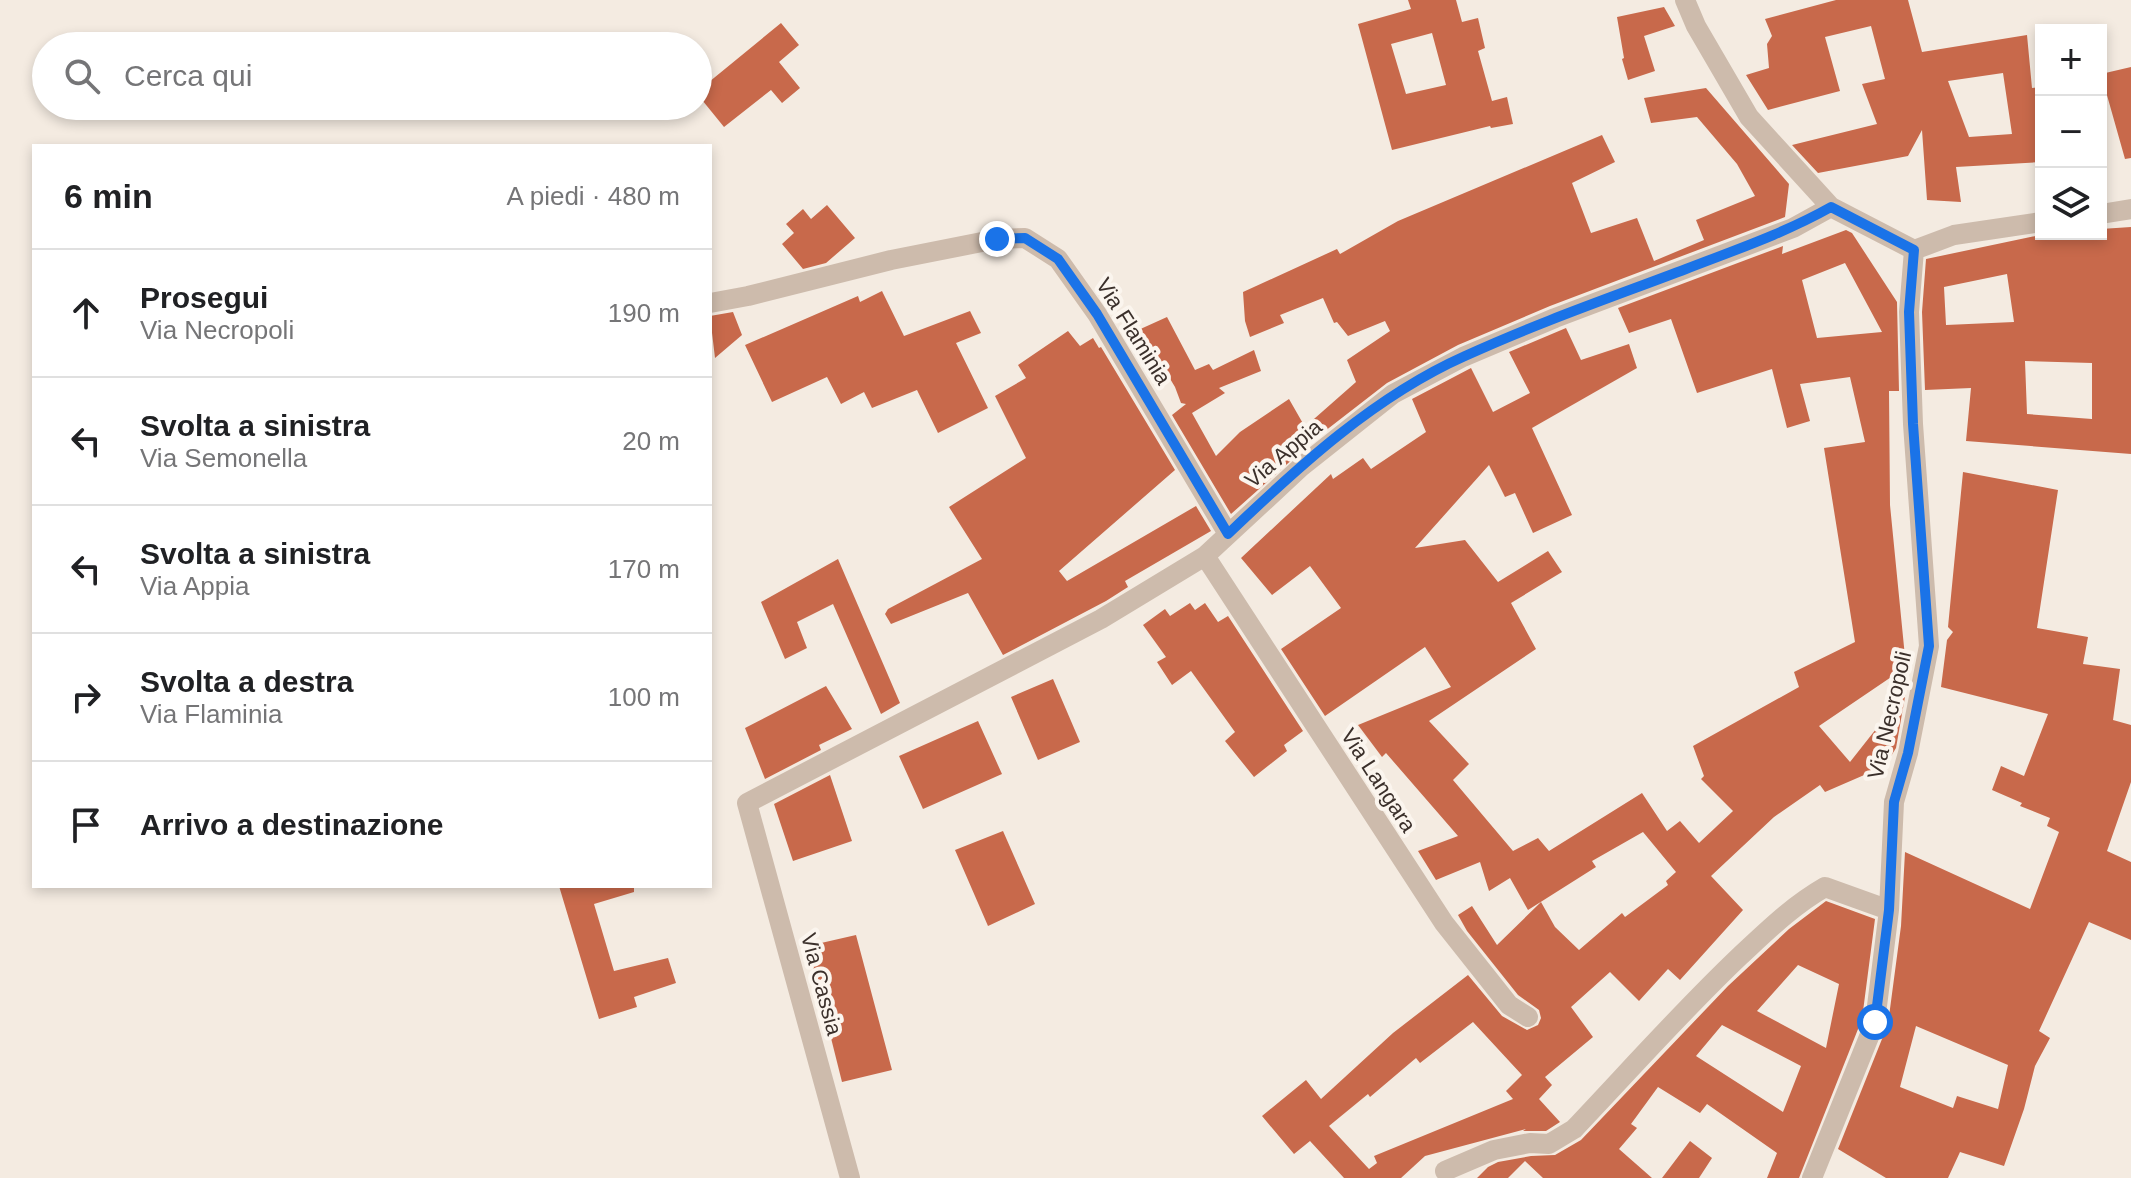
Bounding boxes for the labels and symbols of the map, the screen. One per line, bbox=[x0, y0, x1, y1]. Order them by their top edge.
route end bbox=[979, 221, 1015, 257]
street label: Via Flaminia bbox=[1091, 273, 1177, 390]
street label: Via Appia bbox=[1240, 414, 1327, 493]
street label: Via Necropoli bbox=[1863, 649, 1916, 781]
street label: Via Langara bbox=[1336, 724, 1422, 837]
street label: Via Cassia bbox=[796, 930, 847, 1039]
route start bbox=[1857, 1004, 1893, 1040]

